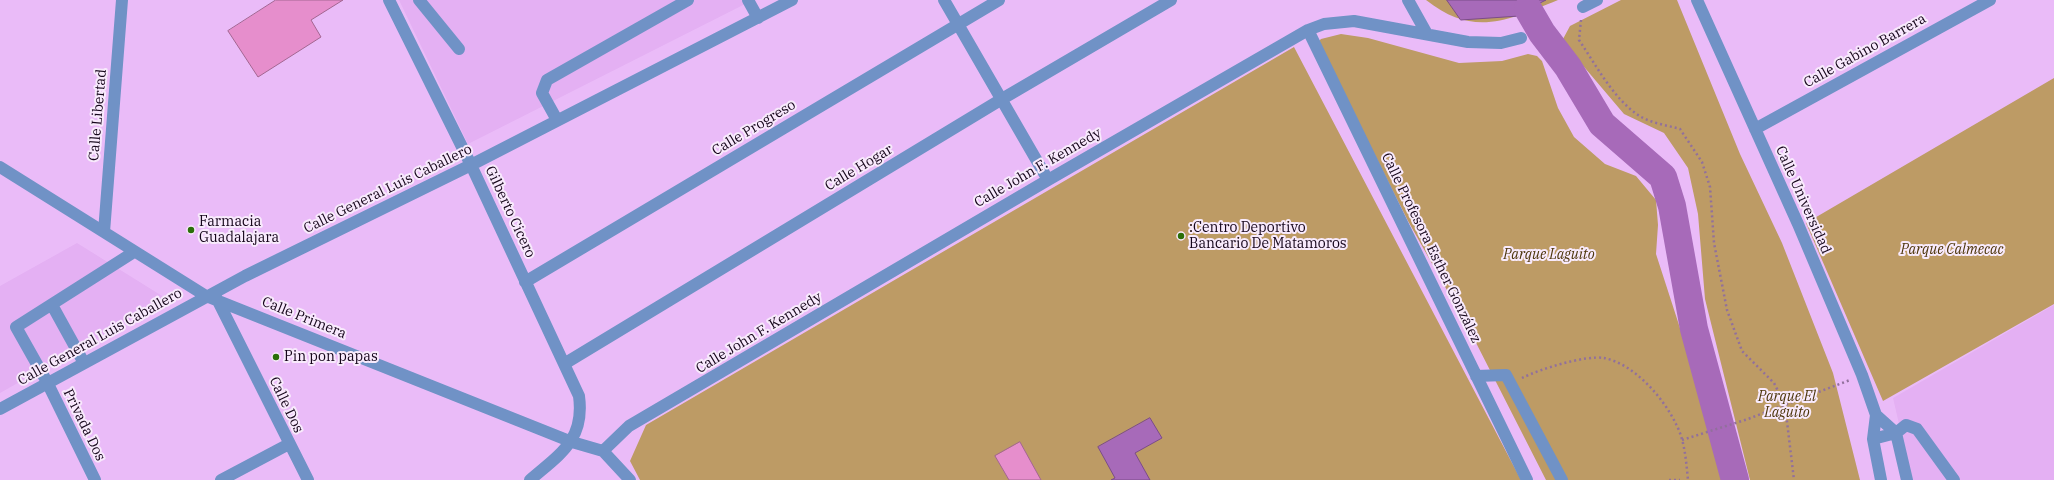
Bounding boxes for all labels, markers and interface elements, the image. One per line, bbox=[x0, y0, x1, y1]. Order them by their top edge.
street label: Calle Gabino Barrera bbox=[1801, 10, 1929, 92]
street label: Calle Libertad bbox=[86, 68, 110, 162]
street label: Calle Progreso bbox=[709, 96, 799, 160]
street label: Calle John F. Kennedy bbox=[972, 125, 1104, 211]
street label: Calle General Luis Caballero bbox=[301, 141, 475, 237]
street label: Calle Hogar bbox=[822, 141, 896, 195]
street label: Calle Universidad bbox=[1772, 143, 1834, 257]
street label: Calle Profesora Esther González bbox=[1378, 150, 1484, 346]
street label: Gilberto Cicero bbox=[481, 163, 539, 261]
place label: Farmacia Guadalajara bbox=[199, 214, 279, 246]
place label: :Centro Deportivo Bancario De Matamoros bbox=[1189, 220, 1347, 252]
marker: Farmacia Guadalajara bbox=[186, 225, 196, 235]
marker: :Centro Deportivo Bancario De Matamoros bbox=[1176, 231, 1186, 241]
park label: Parque Calmecac bbox=[1900, 242, 2004, 258]
park label: Parque Laguito bbox=[1503, 247, 1595, 263]
street label: Calle General Luis Caballero bbox=[15, 285, 185, 389]
street label: Calle John F. Kennedy bbox=[693, 289, 825, 377]
street label: Calle Primera bbox=[259, 293, 349, 343]
place label: Pin pon papas bbox=[284, 349, 378, 365]
marker: Pin pon papas bbox=[271, 352, 281, 362]
street label: Calle Dos bbox=[265, 374, 307, 436]
street label: Privada Dos bbox=[59, 386, 109, 464]
park label: Parque El Laguito bbox=[1758, 389, 1816, 422]

